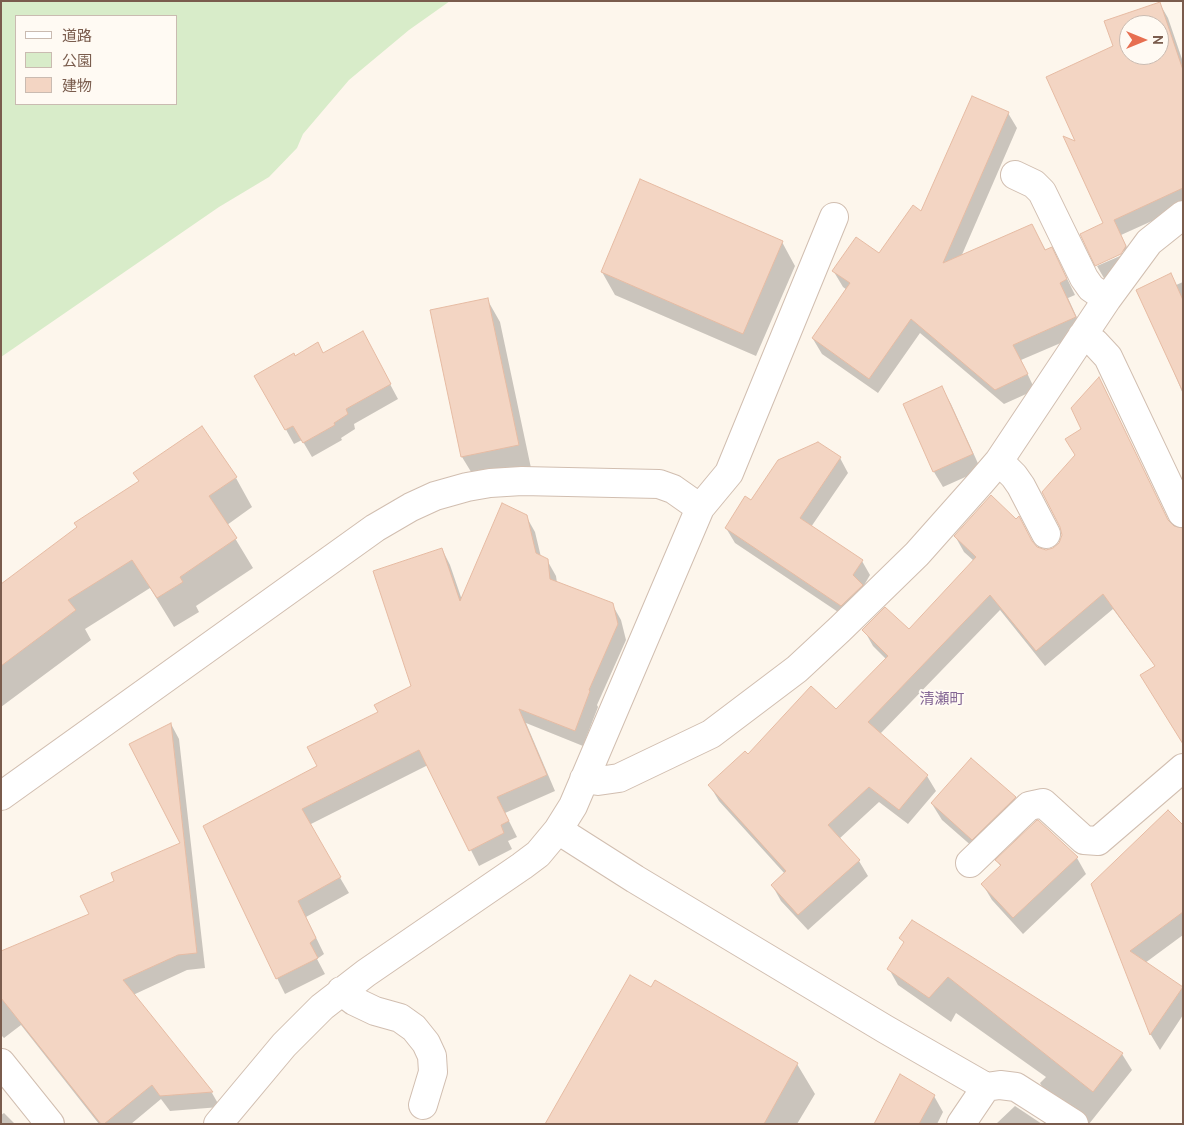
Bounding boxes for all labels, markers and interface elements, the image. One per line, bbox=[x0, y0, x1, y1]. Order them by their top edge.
legend bbox=[15, 15, 178, 105]
north arrow bbox=[1119, 15, 1169, 65]
text: 道路 bbox=[62, 27, 92, 45]
text: N bbox=[1149, 35, 1167, 45]
text: 公園 bbox=[62, 52, 92, 70]
text: 建物 bbox=[62, 77, 92, 95]
district label: 清瀬町 bbox=[920, 691, 964, 709]

